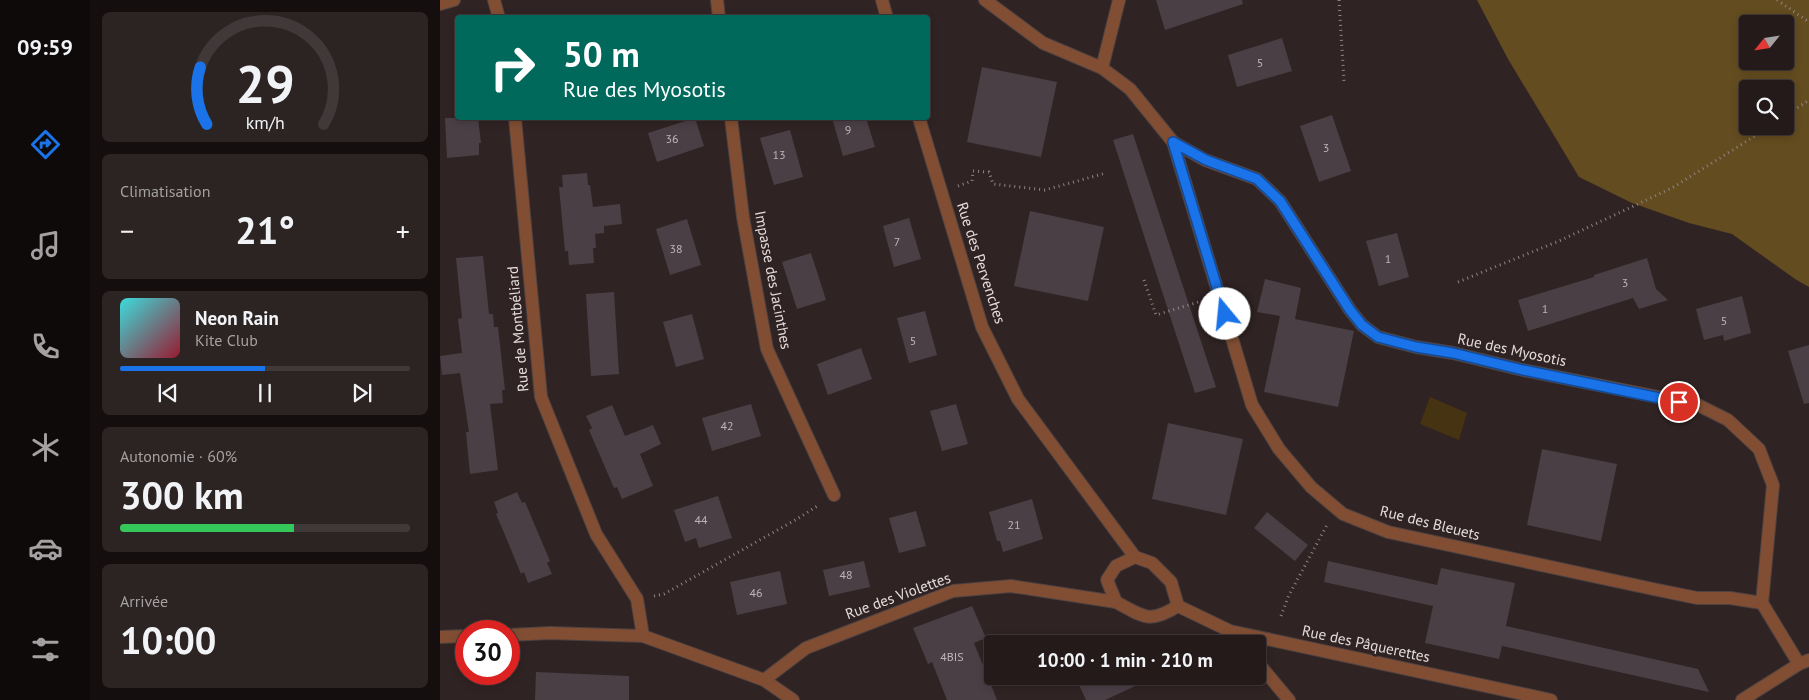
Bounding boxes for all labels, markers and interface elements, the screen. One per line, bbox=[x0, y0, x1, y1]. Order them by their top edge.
north arrow bbox=[1739, 15, 1794, 70]
map controls bbox=[1739, 15, 1794, 135]
text: 50 m bbox=[563, 31, 640, 77]
text: 09:59 bbox=[17, 33, 73, 61]
icon: right bbox=[480, 35, 545, 100]
text: 29 bbox=[236, 50, 294, 117]
house number: 5 bbox=[1257, 55, 1263, 70]
text: Rue des Myosotis bbox=[563, 75, 726, 103]
button: search bbox=[1739, 80, 1794, 135]
text: km/h bbox=[245, 111, 285, 134]
house number: 9 bbox=[845, 122, 851, 137]
icon: directions bbox=[28, 127, 63, 162]
house number: 36 bbox=[665, 131, 679, 146]
house number: 3 bbox=[1323, 140, 1329, 155]
house number: 13 bbox=[772, 147, 786, 162]
text: Climatisation bbox=[120, 181, 210, 201]
street label: Rue des Pervenches bbox=[953, 200, 1010, 326]
text: 21° bbox=[235, 205, 295, 254]
street label: Impasse des Jacinthes bbox=[751, 209, 796, 351]
text: − bbox=[120, 212, 134, 249]
text: + bbox=[396, 212, 410, 249]
icon: music bbox=[28, 228, 63, 263]
house number: 7 bbox=[894, 234, 900, 249]
house number: 38 bbox=[669, 241, 683, 256]
house number: 1 bbox=[1385, 251, 1391, 266]
street label: Rue de Montbéliard bbox=[503, 265, 532, 393]
house number: 3 bbox=[1622, 275, 1628, 290]
position arrow bbox=[1198, 287, 1250, 339]
house number: 1 bbox=[1542, 301, 1548, 316]
text: Neon Rain bbox=[195, 306, 279, 330]
house number: 5 bbox=[1721, 313, 1727, 328]
icon: phone bbox=[28, 329, 63, 364]
street label: Rue des Myosotis bbox=[1456, 329, 1568, 370]
text: Kite Club bbox=[195, 330, 258, 350]
house number: 5 bbox=[910, 333, 916, 348]
icon: previous bbox=[154, 379, 182, 407]
icon: pause bbox=[251, 379, 279, 407]
icon: next bbox=[348, 379, 376, 407]
pin bbox=[1658, 381, 1700, 423]
icon: arrive bbox=[1665, 388, 1693, 416]
house number: 42 bbox=[720, 418, 734, 433]
icon: climate bbox=[28, 430, 63, 465]
text: Autonomie · 60% bbox=[120, 446, 237, 466]
text: 300 km bbox=[120, 470, 244, 519]
street label: Rue des Bleuets bbox=[1378, 501, 1482, 544]
house number: 44 bbox=[694, 512, 708, 527]
house number: 21 bbox=[1007, 517, 1021, 532]
icon: car bbox=[28, 531, 63, 566]
house number: 48 bbox=[839, 567, 853, 582]
street label: Rue des Violettes bbox=[843, 568, 953, 623]
house number: 46 bbox=[749, 585, 763, 600]
text: Arrivée bbox=[120, 591, 168, 611]
text: 10:00 bbox=[120, 615, 216, 664]
speed limit sign: 30 bbox=[455, 620, 520, 685]
street label: Rue des Pâquerettes bbox=[1300, 621, 1432, 666]
icon: filters bbox=[28, 632, 63, 667]
text: 10:00 · 1 min · 210 m bbox=[1037, 648, 1213, 672]
house number: 4BIS bbox=[940, 649, 964, 664]

